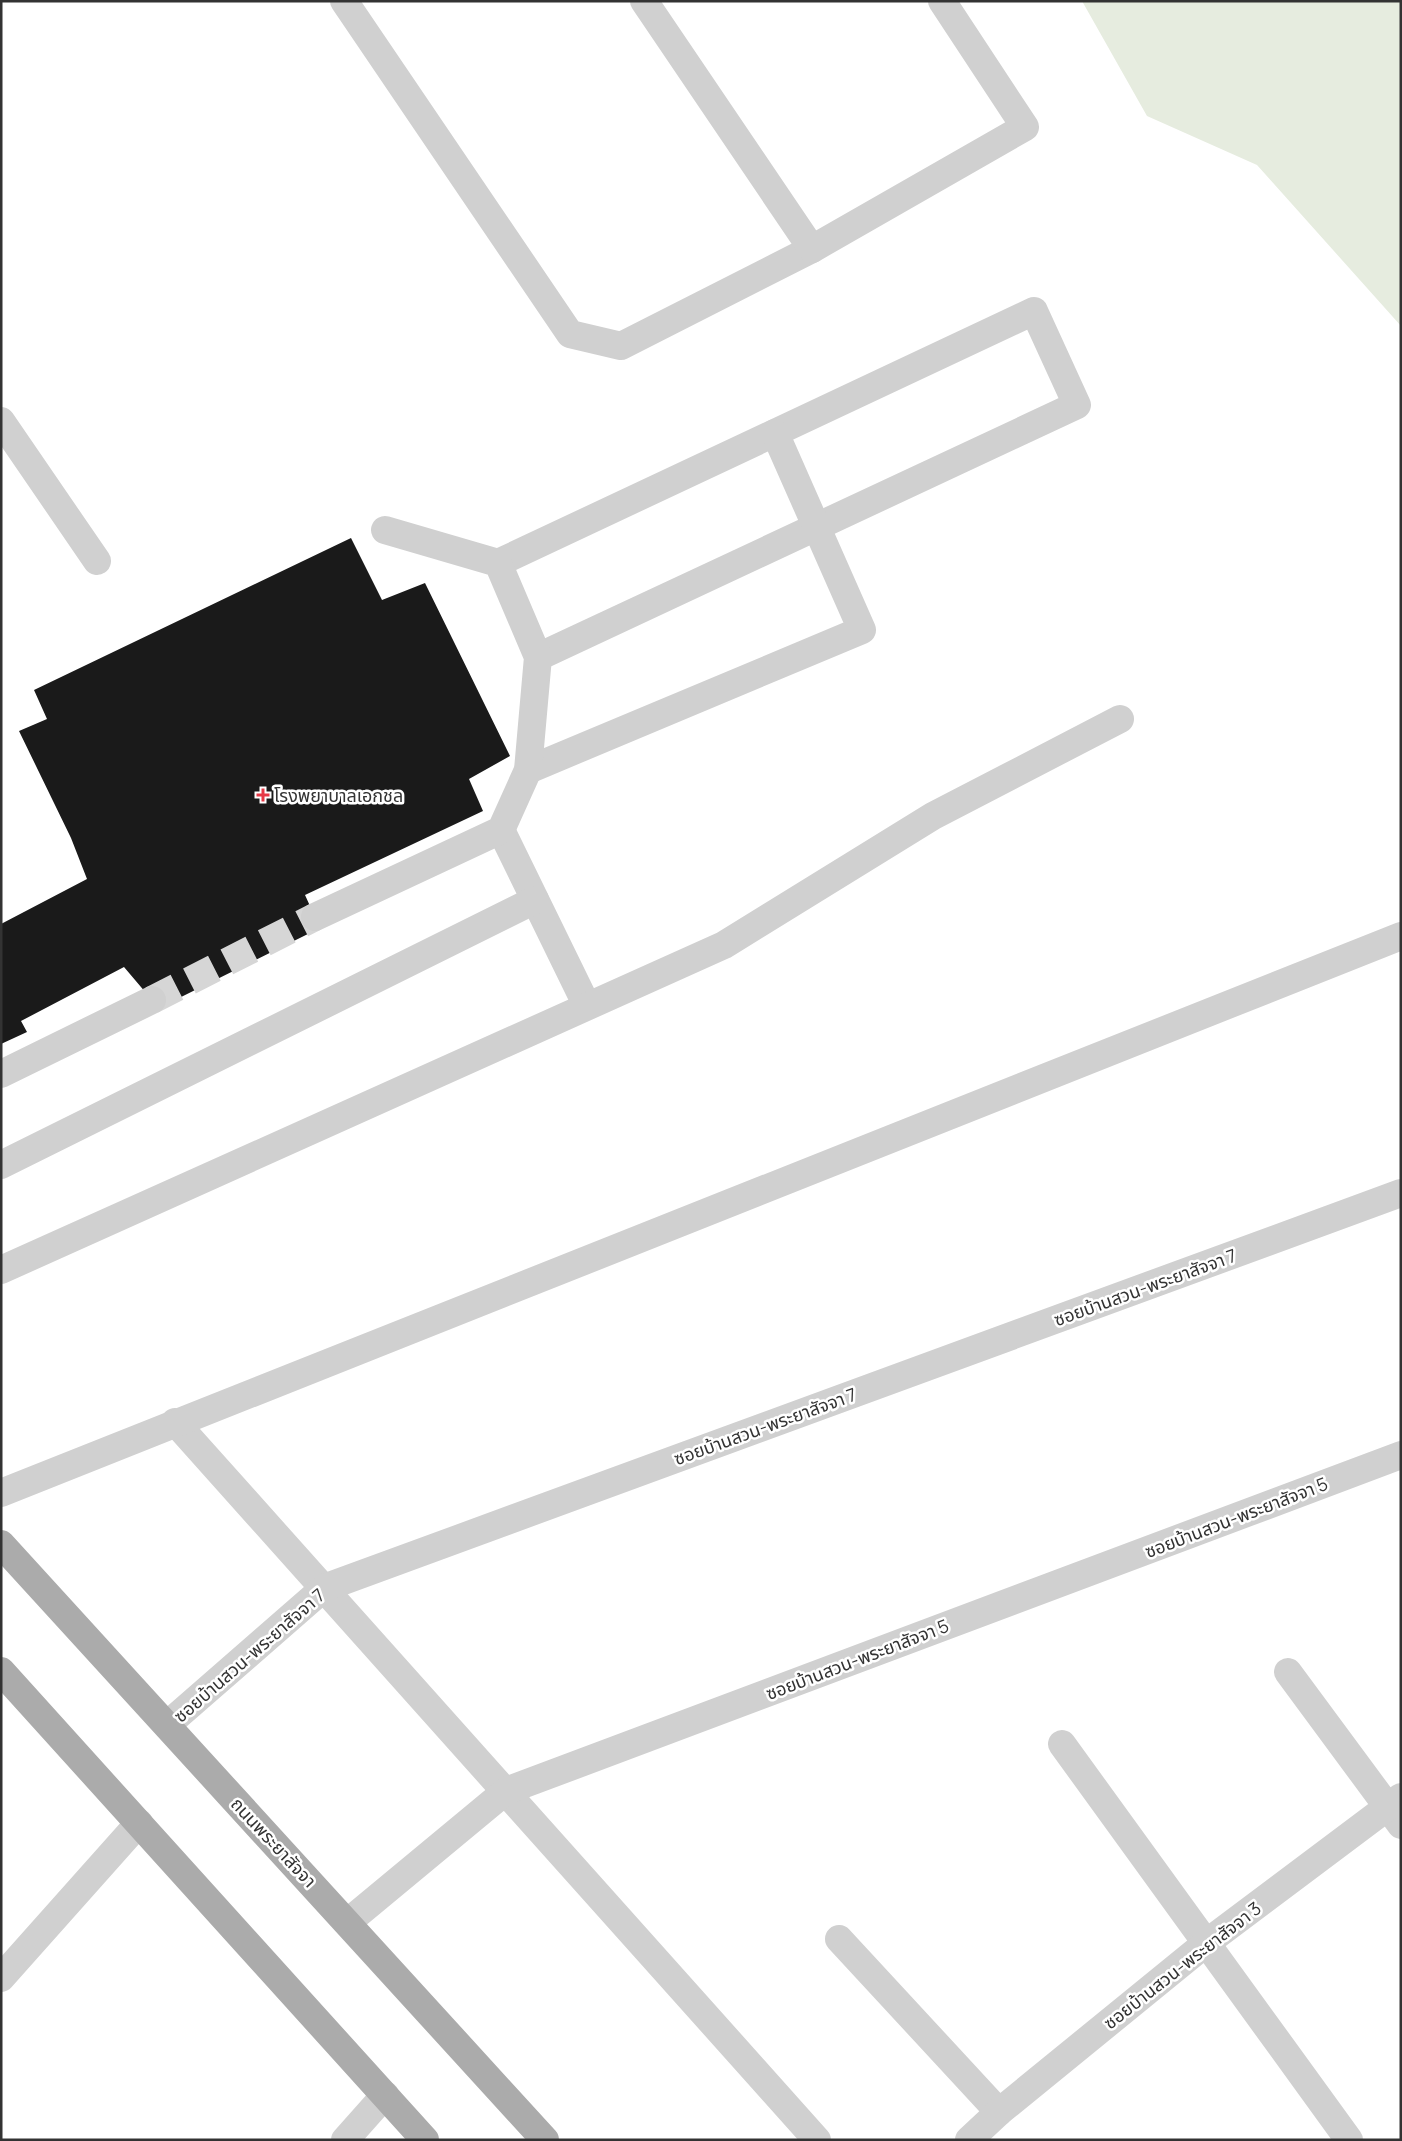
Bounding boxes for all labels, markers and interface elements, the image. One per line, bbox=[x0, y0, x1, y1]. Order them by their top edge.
place label: โรงพยาบาลเอกชล bbox=[274, 783, 403, 807]
marker: โรงพยาบาลเอกชล bbox=[256, 788, 270, 802]
street label: ซอยบ้านสวน-พระยาสัจจา 7 bbox=[1050, 1243, 1240, 1331]
street label: ซอยบ้านสวน-พระยาสัจจา 7 bbox=[670, 1382, 860, 1470]
street label: ซอยบ้านสวน-พระยาสัจจา 5 bbox=[1141, 1471, 1331, 1563]
street label: ซอยบ้านสวน-พระยาสัจจา 7 bbox=[168, 1583, 330, 1727]
street label: ซอยบ้านสวน-พระยาสัจจา 5 bbox=[762, 1613, 952, 1705]
street label: ถนนพระยาสัจจา bbox=[226, 1792, 322, 1892]
street label: ซอยบ้านสวน-พระยาสัจจา 3 bbox=[1098, 1896, 1266, 2034]

